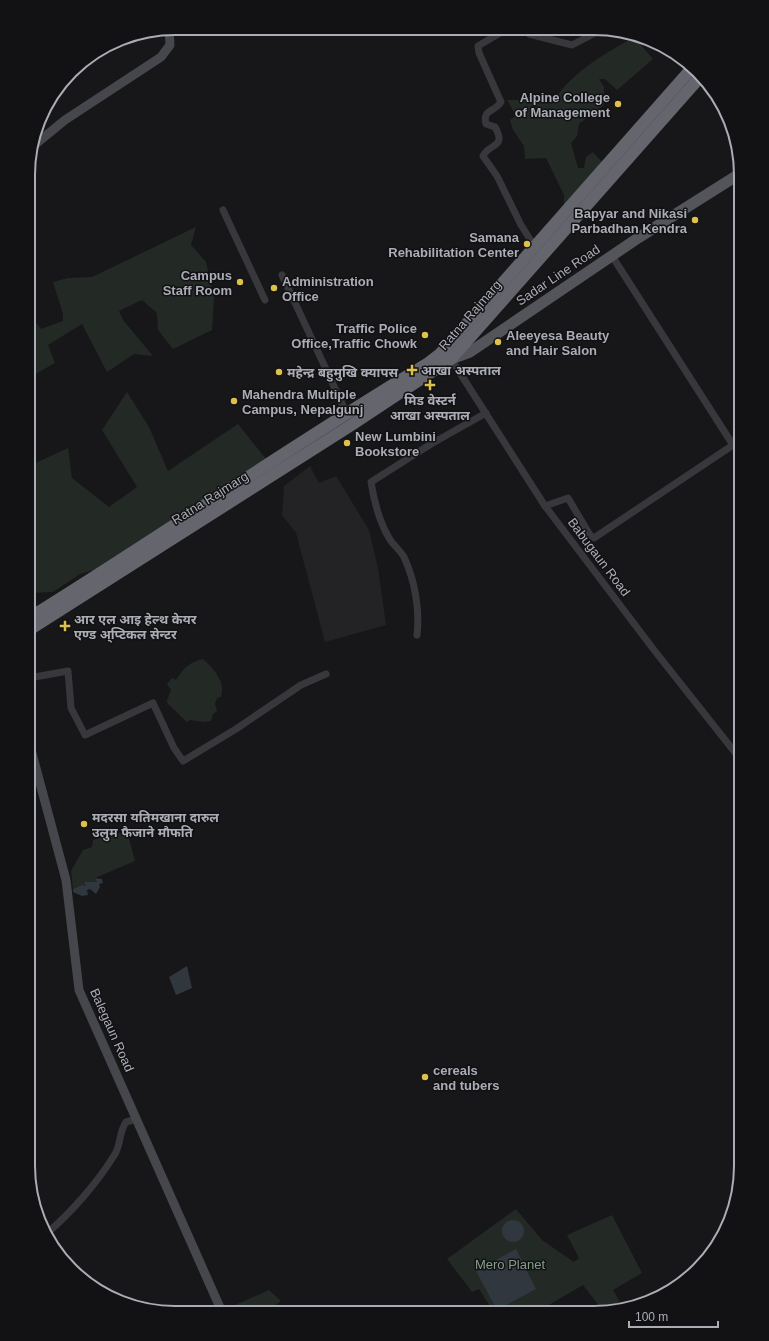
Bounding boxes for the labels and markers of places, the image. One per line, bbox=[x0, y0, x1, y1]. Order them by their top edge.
place label: Alpine College of Management bbox=[515, 90, 611, 120]
marker: Alpine College of Management bbox=[613, 99, 623, 109]
place label: Bapyar and Nikasi Parbadhan Kendra bbox=[571, 206, 688, 236]
marker: Bapyar and Nikasi Parbadhan Kendra bbox=[690, 215, 700, 225]
place label: Samana Rehabilitation Center bbox=[388, 230, 520, 260]
marker: Samana Rehabilitation Center bbox=[522, 239, 532, 249]
place label: Campus Staff Room bbox=[163, 268, 232, 298]
place label: Administration Office bbox=[282, 274, 374, 304]
marker: Campus Staff Room bbox=[235, 277, 245, 287]
marker: Administration Office bbox=[269, 283, 279, 293]
place label: Traffic Police Office,Traffic Chowk bbox=[291, 321, 418, 351]
place label: Aleeyesa Beauty and Hair Salon bbox=[506, 328, 610, 358]
marker: Traffic Police Office,Traffic Chowk bbox=[420, 330, 430, 340]
marker: Aleeyesa Beauty and Hair Salon bbox=[493, 337, 503, 347]
place label: आखा अस्पताल bbox=[421, 363, 501, 378]
marker: आखा अस्पताल bbox=[406, 364, 418, 376]
place label: महेन्द्र बहुमुखि क्यापस bbox=[287, 365, 398, 382]
marker: महेन्द्र बहुमुखि क्यापस bbox=[274, 367, 284, 377]
marker: मिड वेस्टर्न आखा अस्पताल bbox=[424, 379, 436, 391]
place label: Mahendra Multiple Campus, Nepalgunj bbox=[242, 387, 363, 417]
place label: मिड वेस्टर्न आखा अस्पताल bbox=[390, 393, 470, 423]
marker: Mahendra Multiple Campus, Nepalgunj bbox=[229, 396, 239, 406]
place label: New Lumbini Bookstore bbox=[355, 429, 436, 459]
marker: New Lumbini Bookstore bbox=[342, 438, 352, 448]
place label: आर एल आइ हेल्थ केयर एण्ड अ्प्टिकल सेन्टर bbox=[74, 612, 197, 643]
marker: आर एल आइ हेल्थ केयर एण्ड अ्प्टिकल सेन्टर bbox=[59, 620, 71, 632]
place label: मदरसा यतिमखाना दारुल उलुम फैजाने माैफति bbox=[92, 810, 219, 842]
marker: मदरसा यतिमखाना दारुल उलुम फैजाने माैफति bbox=[79, 819, 89, 829]
place label: cereals and tubers bbox=[433, 1063, 499, 1093]
marker: cereals and tubers bbox=[420, 1072, 430, 1082]

